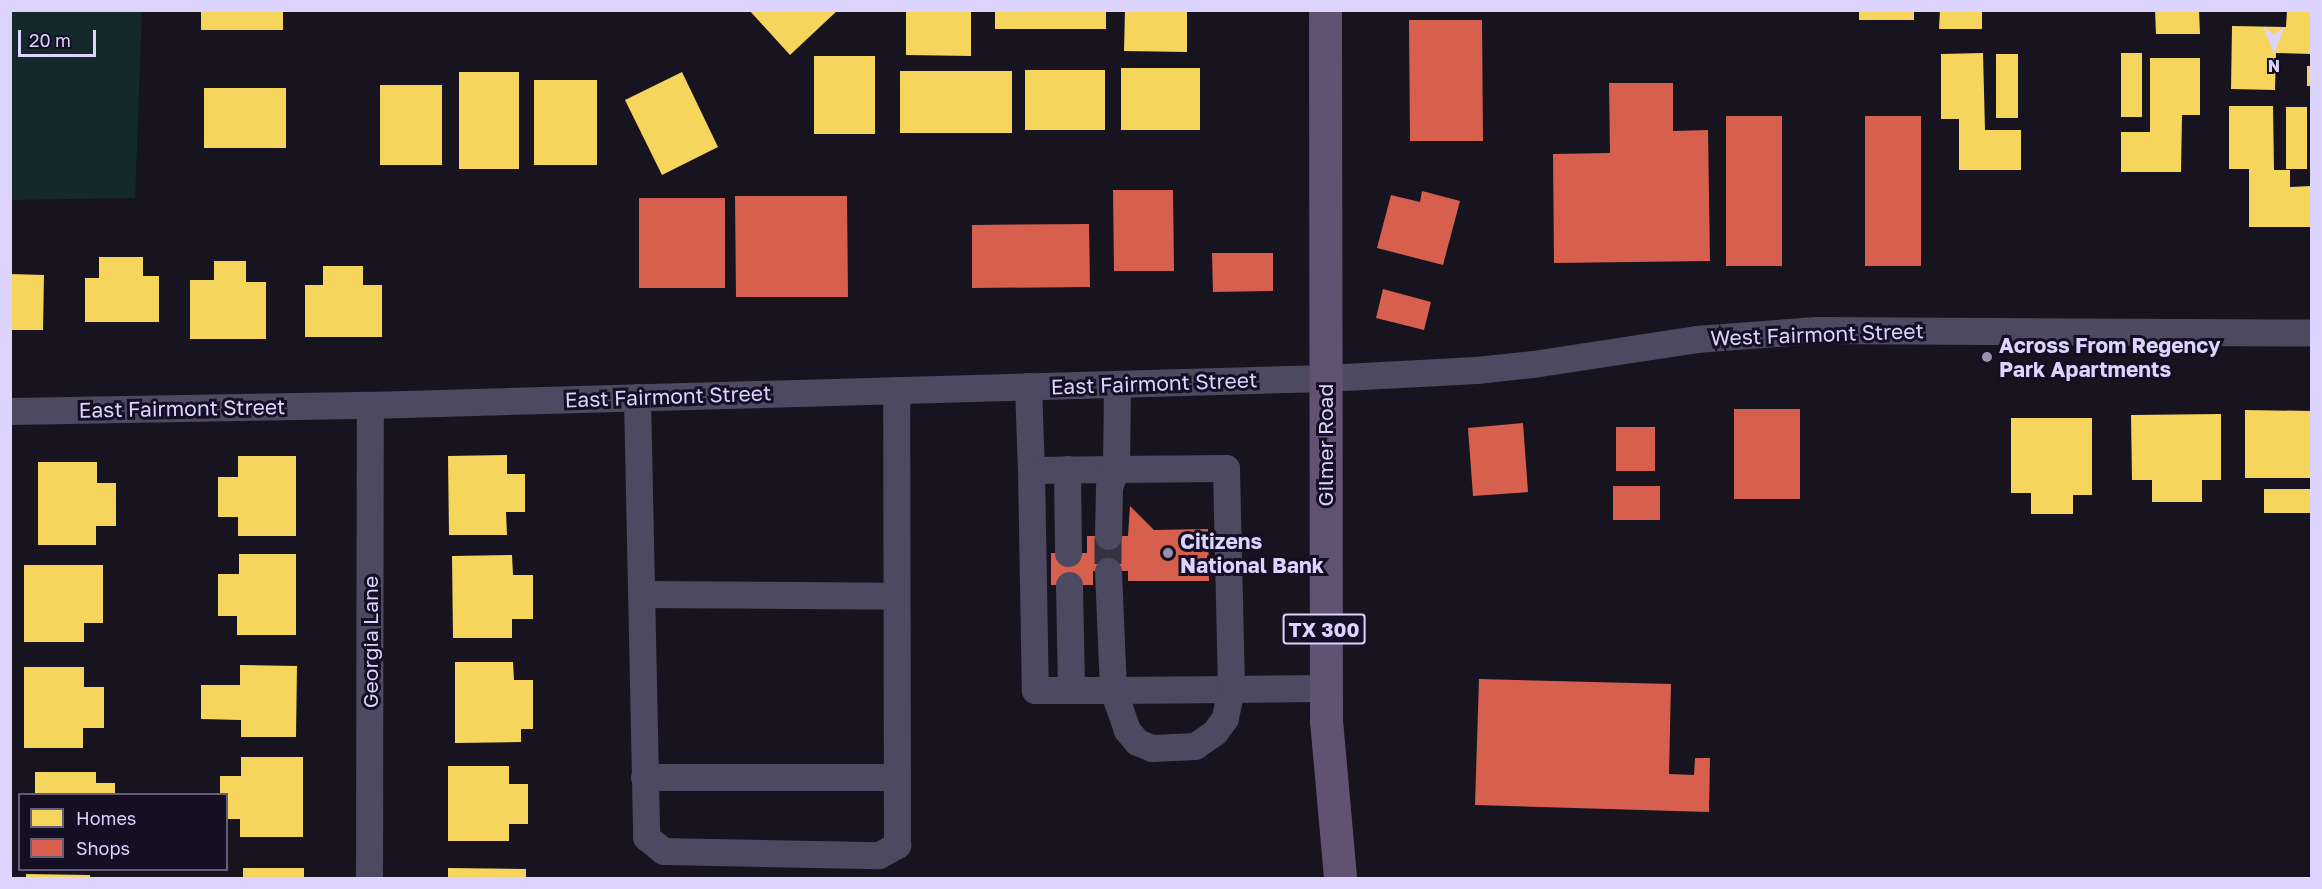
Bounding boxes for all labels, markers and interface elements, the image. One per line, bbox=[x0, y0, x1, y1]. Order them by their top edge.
scale bar bbox=[21, 18, 99, 56]
north arrow bbox=[2244, 18, 2304, 78]
text: 20 m bbox=[29, 29, 71, 51]
text: N bbox=[2268, 56, 2280, 76]
street label: West Fairmont Street bbox=[1710, 318, 1924, 350]
place label: Across From Regency Park Apartments bbox=[1999, 332, 2221, 382]
marker: Across From Regency Park Apartments bbox=[1980, 350, 1994, 364]
street label: East Fairmont Street bbox=[1050, 367, 1258, 399]
street label: East Fairmont Street bbox=[564, 380, 772, 412]
street label: Gilmer Road bbox=[1312, 384, 1338, 506]
street label: East Fairmont Street bbox=[78, 394, 286, 422]
place label: Citizens National Bank bbox=[1180, 528, 1324, 578]
marker: Citizens National Bank bbox=[1161, 546, 1175, 560]
street label: Georgia Lane bbox=[357, 576, 383, 708]
road number: TX 300 bbox=[1282, 612, 1366, 646]
legend bbox=[18, 793, 228, 871]
text: Homes bbox=[76, 807, 136, 829]
text: Shops bbox=[76, 837, 130, 859]

